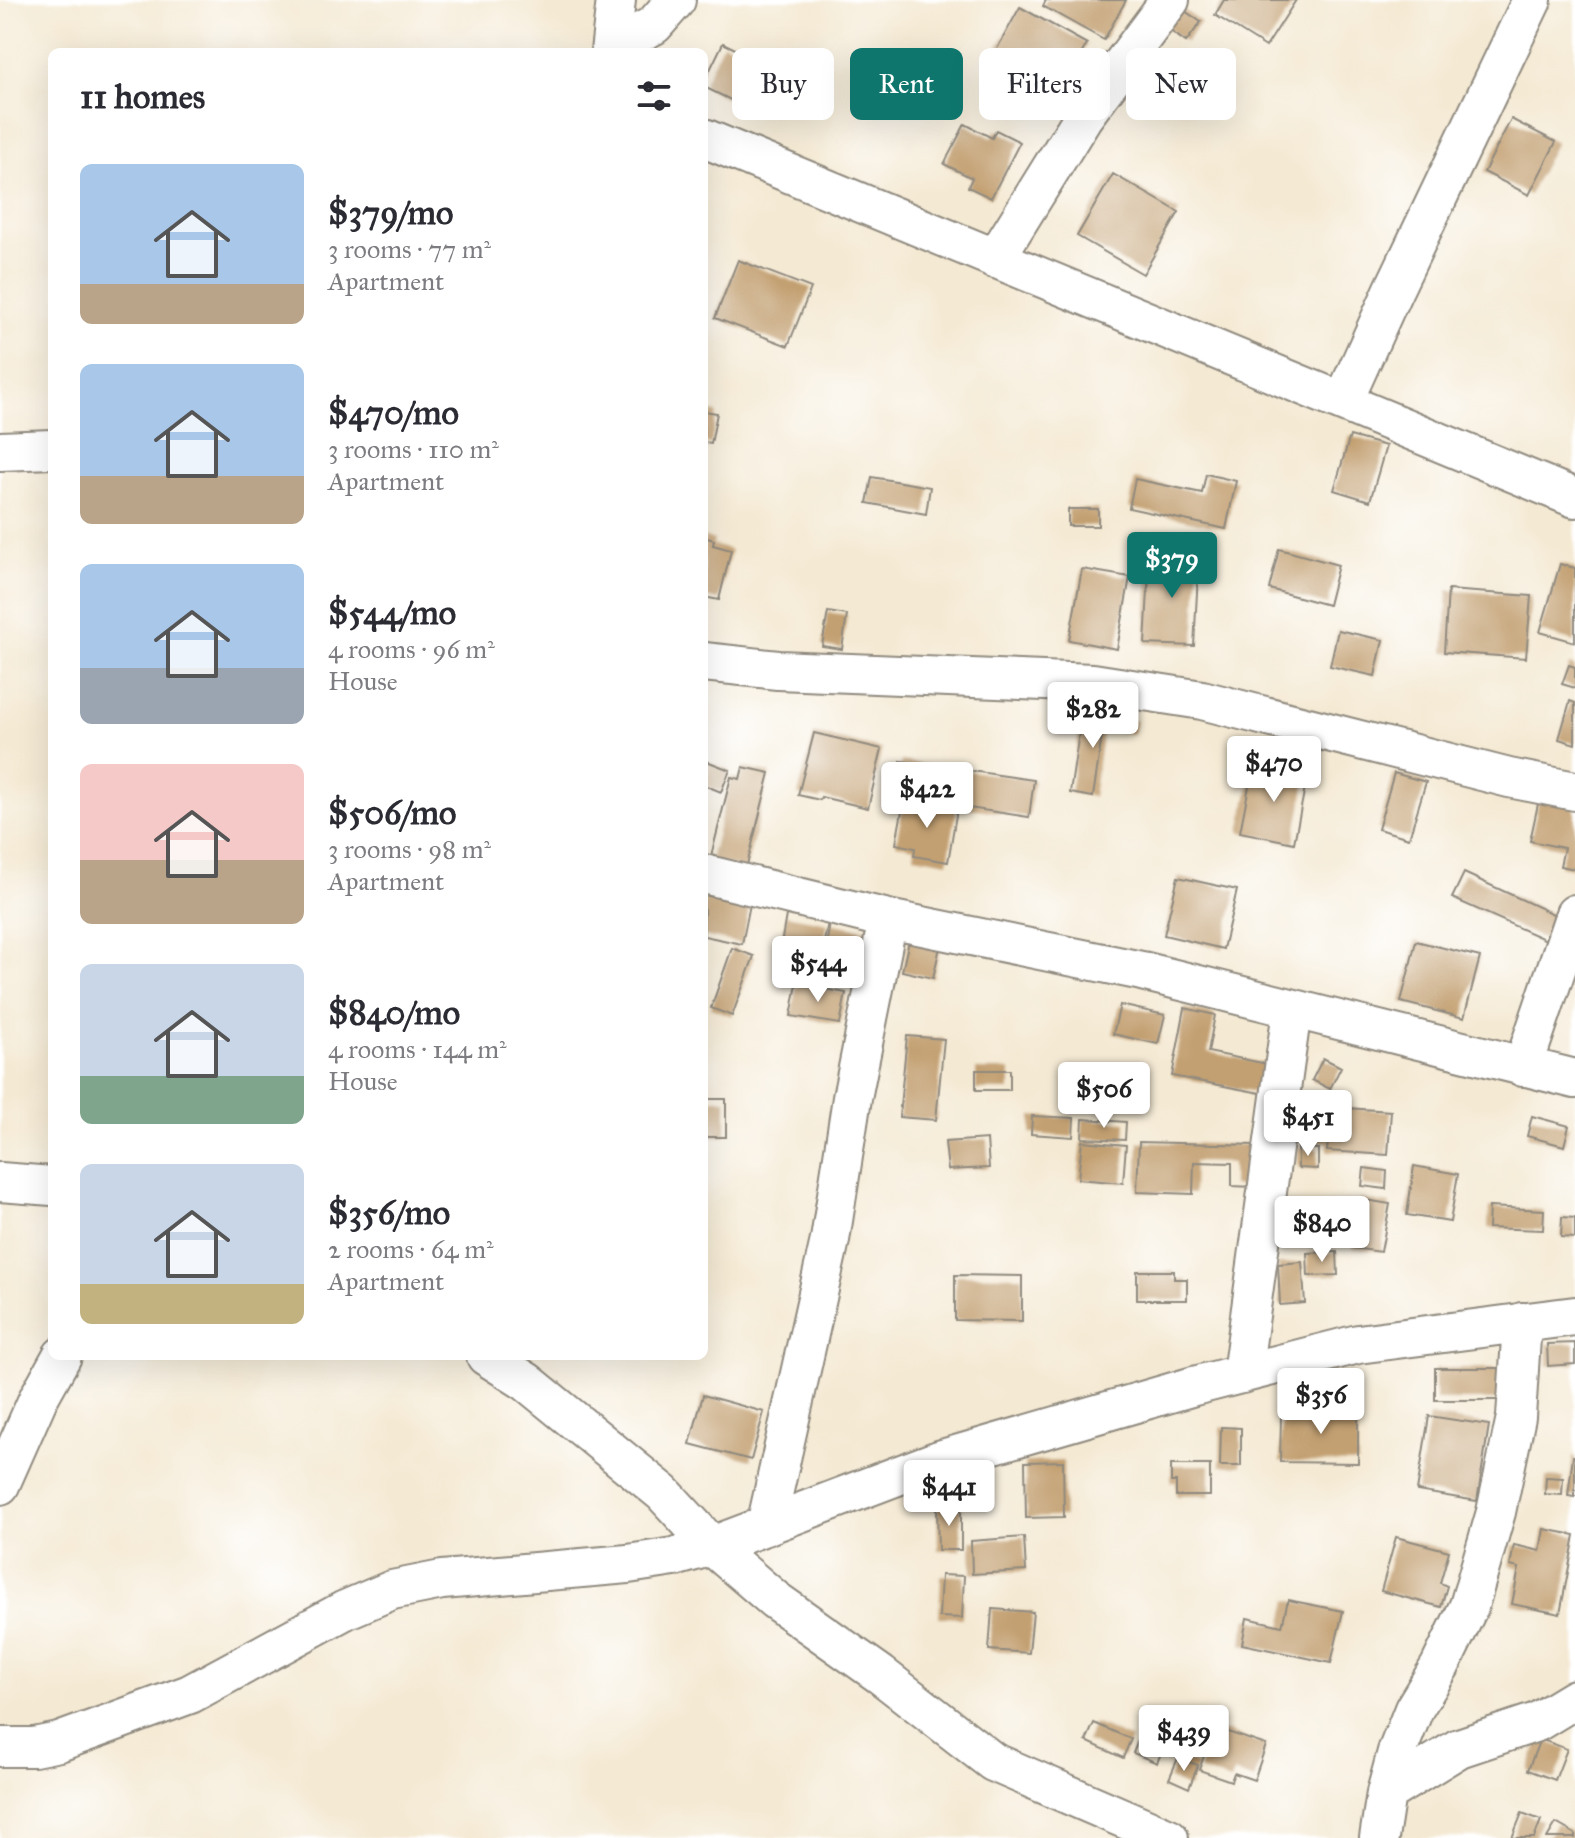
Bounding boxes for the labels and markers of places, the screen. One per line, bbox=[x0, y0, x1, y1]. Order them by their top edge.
pin: $379 bbox=[1125, 532, 1219, 600]
pin: $282 bbox=[1046, 682, 1140, 750]
pin: $470 bbox=[1227, 736, 1321, 804]
pin: $422 bbox=[880, 762, 974, 830]
pin: $544 bbox=[771, 936, 865, 1004]
pin: $506 bbox=[1057, 1062, 1151, 1130]
pin: $451 bbox=[1261, 1090, 1355, 1158]
pin: $840 bbox=[1275, 1196, 1369, 1264]
pin: $356 bbox=[1274, 1368, 1368, 1436]
pin: $441 bbox=[902, 1460, 996, 1528]
pin: $439 bbox=[1137, 1705, 1231, 1773]

